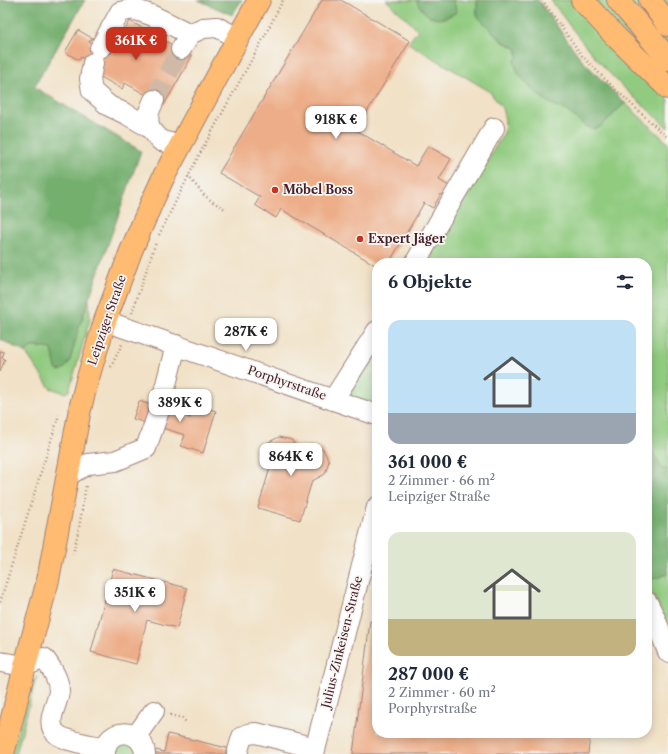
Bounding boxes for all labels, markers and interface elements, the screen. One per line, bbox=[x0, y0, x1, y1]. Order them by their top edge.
pin: 361K € bbox=[103, 27, 169, 61]
text: 361K € bbox=[115, 32, 157, 48]
pin: 918K € bbox=[303, 106, 369, 140]
text: 918K € bbox=[314, 111, 358, 127]
place label: Möbel Boss bbox=[283, 182, 353, 197]
marker: Möbel Boss bbox=[270, 185, 280, 195]
place label: Expert Jäger bbox=[368, 231, 445, 246]
marker: Expert Jäger bbox=[355, 234, 365, 244]
icon: filters bbox=[614, 271, 636, 293]
text: 6 Objekte bbox=[388, 272, 472, 292]
street label: Leipziger Straße bbox=[84, 273, 129, 367]
pin: 287K € bbox=[213, 318, 279, 352]
text: 287K € bbox=[224, 323, 268, 339]
icon: home bbox=[476, 346, 548, 418]
street label: Porphyrstraße bbox=[246, 362, 329, 403]
pin: 389K € bbox=[147, 389, 213, 423]
text: 389K € bbox=[158, 394, 202, 410]
pin: 864K € bbox=[258, 443, 324, 477]
text: 864K € bbox=[268, 448, 314, 464]
text: 361 000 € bbox=[388, 452, 467, 472]
text: 2 Zimmer · 66 m² bbox=[388, 472, 495, 488]
text: Leipziger Straße bbox=[388, 488, 490, 504]
icon: home bbox=[476, 558, 548, 630]
street label: Julius-Zinkeisen-Straße bbox=[317, 574, 365, 711]
pin: 351K € bbox=[102, 579, 168, 613]
text: 351K € bbox=[114, 584, 156, 600]
text: 287 000 € bbox=[388, 664, 469, 684]
text: 2 Zimmer · 60 m² bbox=[388, 684, 496, 700]
text: Porphyrstraße bbox=[388, 700, 477, 716]

